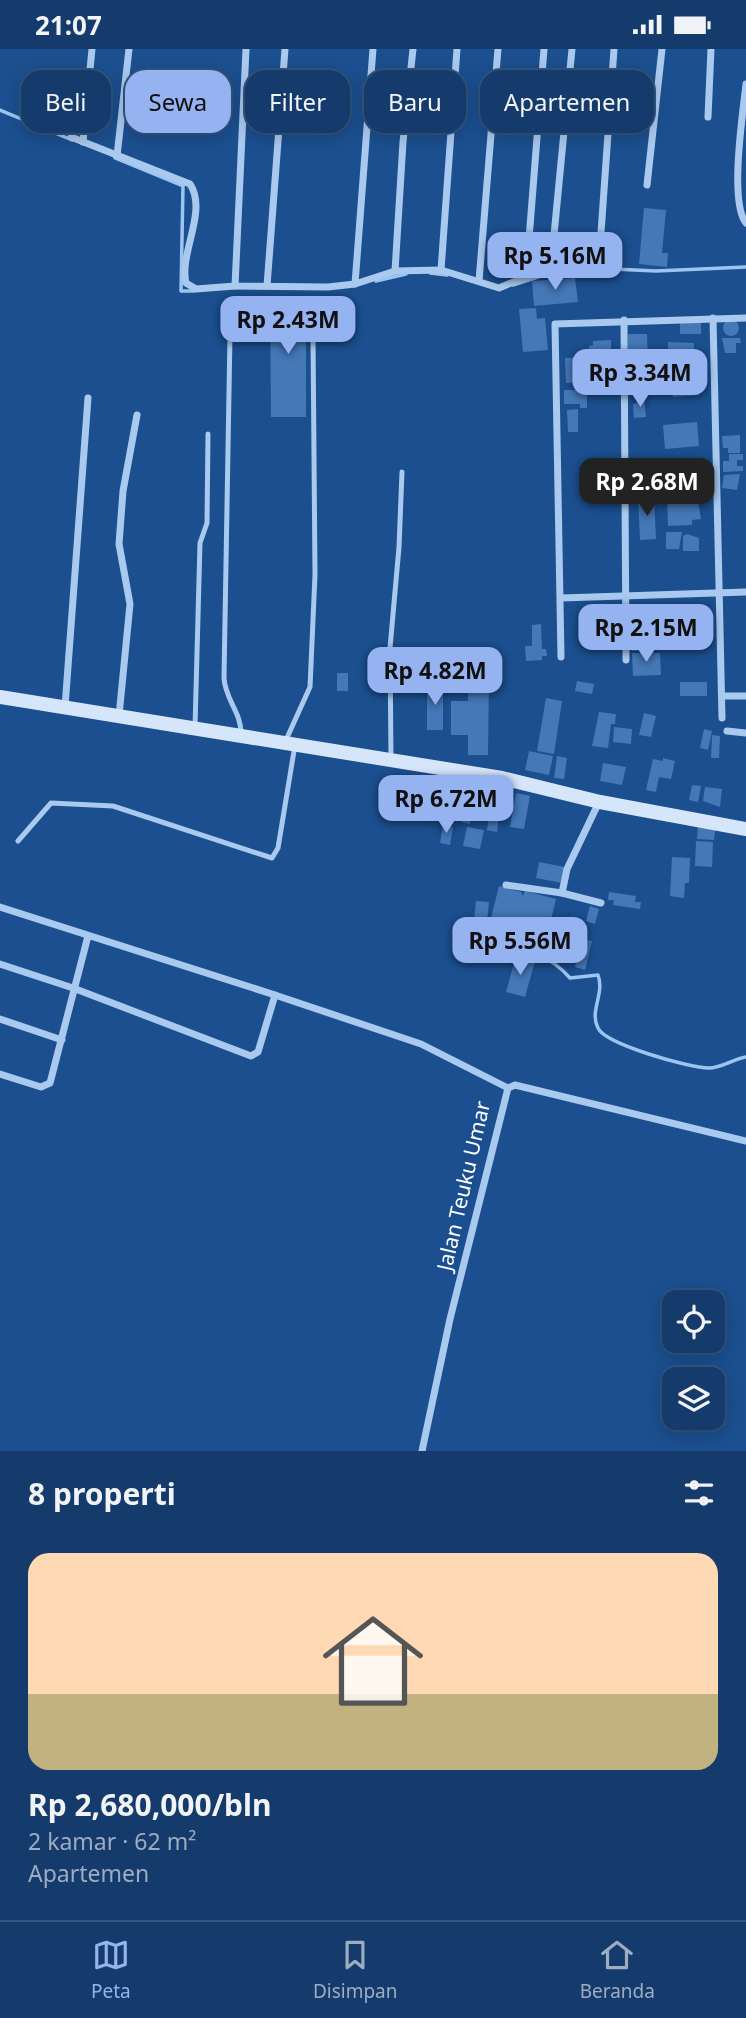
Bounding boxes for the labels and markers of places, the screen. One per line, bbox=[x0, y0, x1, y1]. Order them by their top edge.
pin: Rp 5.16M bbox=[483, 233, 627, 292]
pin: Rp 2.43M bbox=[216, 296, 360, 356]
pin: Rp 3.34M bbox=[568, 349, 712, 409]
pin: Rp 2.68M bbox=[575, 459, 719, 518]
pin: Rp 2.15M bbox=[574, 605, 718, 664]
pin: Rp 4.82M bbox=[363, 647, 507, 707]
pin: Rp 6.72M bbox=[374, 775, 518, 835]
pin: Rp 5.56M bbox=[448, 918, 592, 977]

